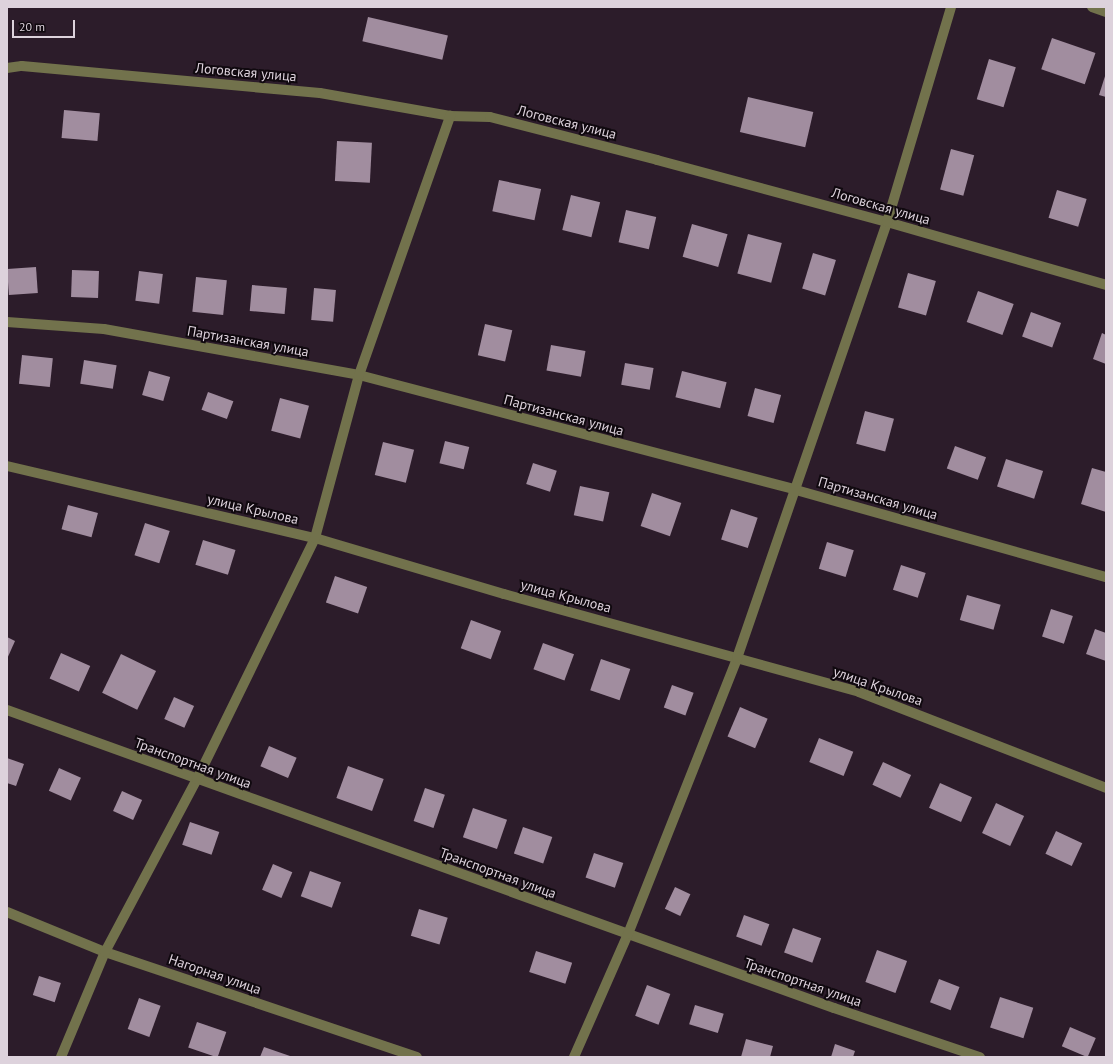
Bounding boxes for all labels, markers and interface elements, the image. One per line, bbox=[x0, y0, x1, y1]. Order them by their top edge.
scale bar bbox=[14, 12, 77, 38]
text: 20 m bbox=[19, 19, 45, 34]
street label: Логовская улица bbox=[195, 59, 297, 85]
street label: Логовская улица bbox=[516, 102, 618, 142]
street label: Логовская улица bbox=[830, 184, 932, 228]
street label: Партизанская улица bbox=[186, 322, 310, 360]
street label: Партизанская улица bbox=[502, 391, 626, 439]
street label: Партизанская улица bbox=[816, 473, 940, 523]
street label: улица Крылова bbox=[206, 490, 300, 528]
street label: улица Крылова bbox=[519, 576, 613, 616]
street label: улица Крылова bbox=[831, 663, 925, 709]
street label: Транспортная улица bbox=[132, 734, 254, 792]
street label: Транспортная улица bbox=[437, 844, 559, 902]
street label: Нагорная улица bbox=[166, 950, 264, 998]
street label: Транспортная улица bbox=[742, 954, 864, 1010]

